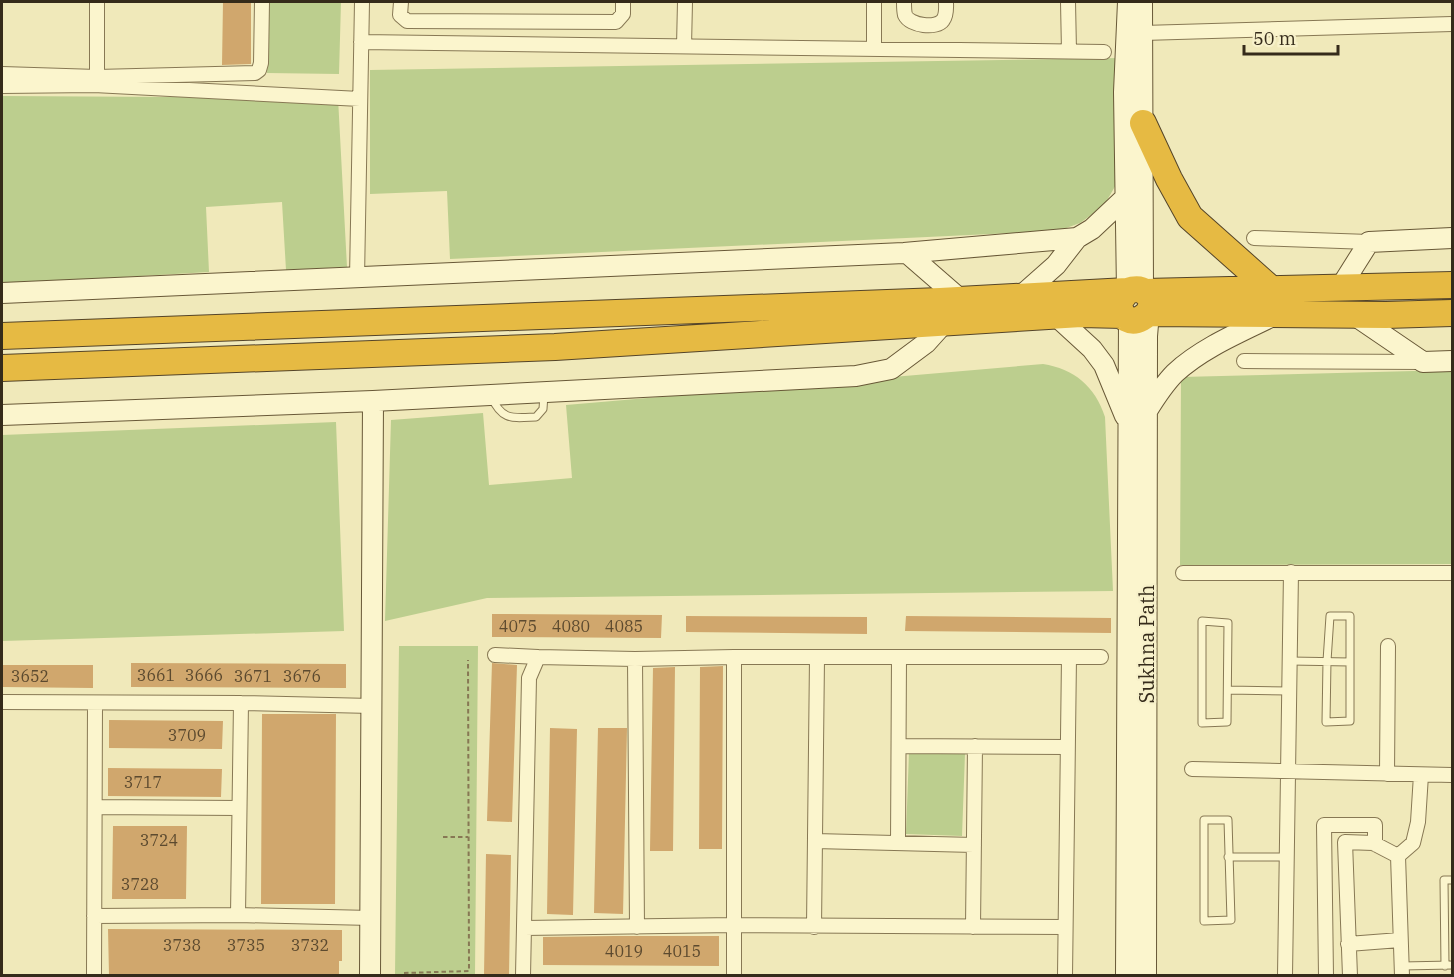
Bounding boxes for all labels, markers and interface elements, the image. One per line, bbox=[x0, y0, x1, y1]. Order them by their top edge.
scale bar bbox=[1244, 18, 1338, 56]
text: 50 m bbox=[1253, 27, 1296, 50]
street label: Sukhna Path bbox=[1133, 584, 1160, 704]
house number: 4075 bbox=[499, 616, 537, 636]
house number: 4080 bbox=[552, 616, 590, 636]
house number: 4085 bbox=[605, 616, 643, 636]
house number: 3661 bbox=[137, 665, 175, 685]
house number: 3666 bbox=[185, 665, 223, 685]
house number: 3652 bbox=[11, 666, 49, 686]
house number: 3671 bbox=[234, 666, 272, 686]
house number: 3676 bbox=[283, 666, 321, 686]
house number: 3709 bbox=[168, 725, 206, 745]
house number: 3717 bbox=[124, 772, 162, 792]
house number: 3724 bbox=[140, 830, 178, 850]
house number: 3728 bbox=[121, 874, 159, 894]
house number: 3738 bbox=[163, 935, 201, 955]
house number: 3735 bbox=[227, 935, 265, 955]
house number: 3732 bbox=[291, 935, 329, 955]
house number: 4019 bbox=[605, 941, 643, 961]
house number: 4015 bbox=[663, 941, 701, 961]

